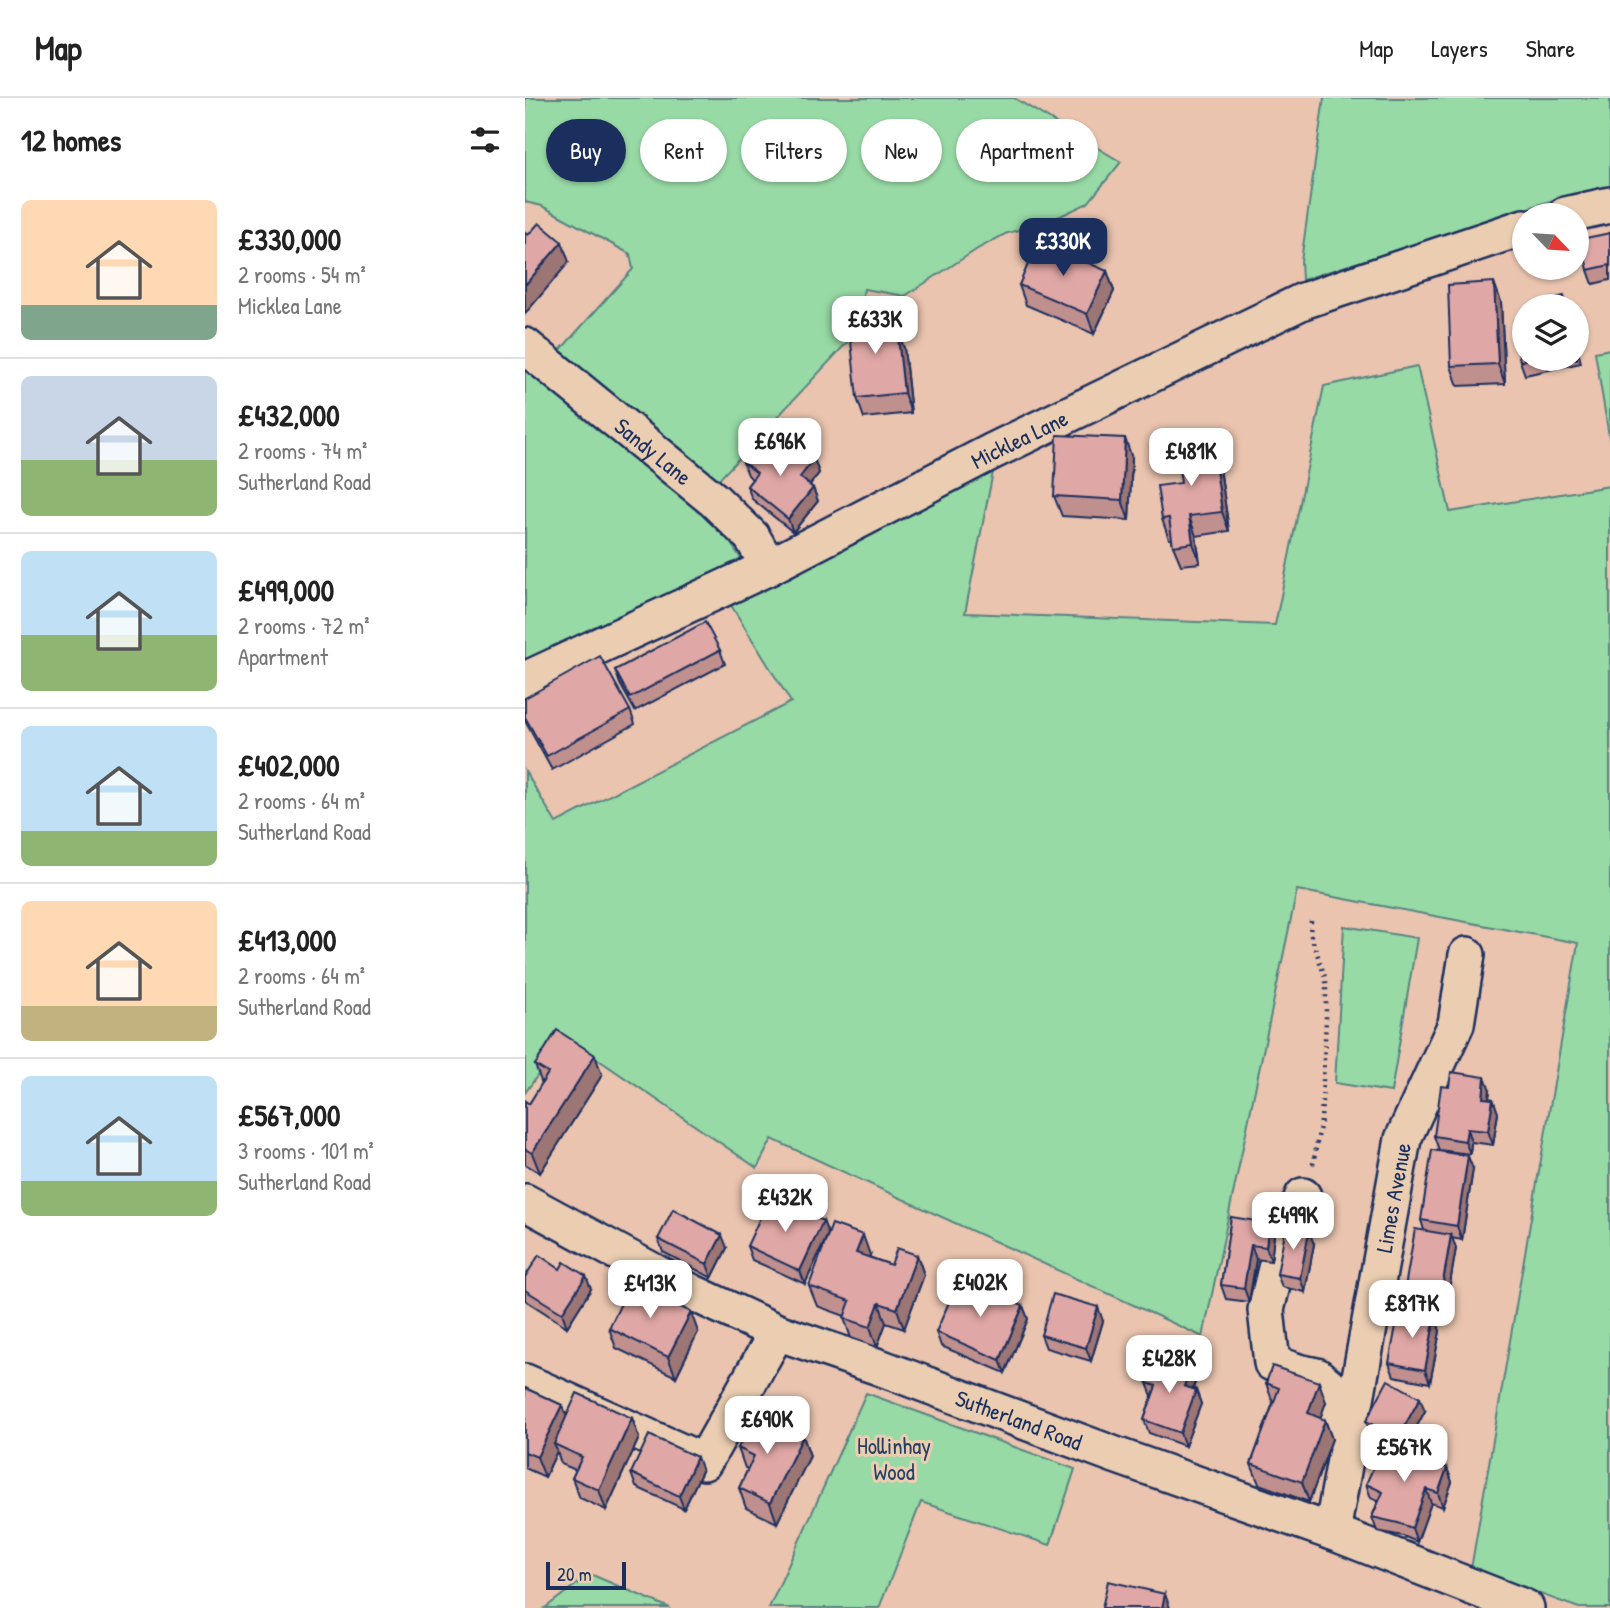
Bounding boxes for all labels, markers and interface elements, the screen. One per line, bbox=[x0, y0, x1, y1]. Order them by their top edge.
text: Map bbox=[35, 26, 82, 70]
text: Map bbox=[1359, 32, 1393, 64]
text: Layers bbox=[1431, 32, 1488, 64]
text: Share bbox=[1526, 32, 1575, 64]
chip: Buy bbox=[546, 119, 626, 182]
chip: Rent bbox=[640, 119, 727, 182]
chip: Filters bbox=[741, 119, 847, 182]
chip: New bbox=[861, 119, 942, 182]
chip: Apartment bbox=[956, 119, 1098, 182]
text: 12 homes bbox=[21, 120, 121, 160]
icon: filters bbox=[466, 121, 504, 159]
north arrow bbox=[1512, 203, 1589, 280]
map controls bbox=[1512, 203, 1589, 371]
pin: £330K bbox=[1014, 218, 1112, 278]
text: £330,000 bbox=[238, 219, 341, 259]
text: £330K bbox=[1035, 225, 1091, 256]
icon: home bbox=[77, 228, 161, 312]
text: 2 rooms · 54 m² bbox=[238, 259, 366, 290]
text: Micklea Lane bbox=[238, 290, 342, 321]
button: layers bbox=[1512, 294, 1589, 371]
pin: £633K bbox=[826, 296, 924, 356]
text: £633K bbox=[848, 303, 902, 334]
text: £432,000 bbox=[238, 395, 340, 435]
street label: Micklea Lane bbox=[965, 402, 1073, 475]
icon: home bbox=[77, 404, 161, 488]
street label: Sandy Lane bbox=[609, 410, 699, 492]
pin: £696K bbox=[731, 418, 829, 478]
text: £696K bbox=[754, 425, 806, 456]
pin: £481K bbox=[1142, 428, 1240, 488]
text: 2 rooms · 74 m² bbox=[238, 435, 367, 466]
text: £481K bbox=[1165, 435, 1217, 466]
text: Sutherland Road bbox=[238, 466, 371, 497]
text: £499,000 bbox=[238, 570, 334, 610]
icon: home bbox=[77, 579, 161, 663]
text: 2 rooms · 72 m² bbox=[238, 610, 370, 641]
text: Apartment bbox=[238, 641, 328, 672]
text: £402,000 bbox=[238, 745, 340, 785]
icon: home bbox=[77, 754, 161, 838]
text: 2 rooms · 64 m² bbox=[238, 785, 365, 816]
text: Sutherland Road bbox=[238, 816, 371, 847]
text: £413,000 bbox=[238, 920, 336, 960]
icon: home bbox=[77, 929, 161, 1013]
text: 2 rooms · 64 m² bbox=[238, 960, 365, 991]
text: Sutherland Road bbox=[238, 991, 371, 1022]
text: £567,000 bbox=[238, 1095, 340, 1135]
icon: home bbox=[77, 1104, 161, 1188]
text: 3 rooms · 101 m² bbox=[238, 1135, 374, 1166]
street label: Limes Avenue bbox=[1367, 1140, 1418, 1255]
text: Sutherland Road bbox=[238, 1166, 371, 1197]
pin: £432K bbox=[736, 1174, 834, 1234]
text: £432K bbox=[758, 1181, 812, 1212]
pin: £499K bbox=[1244, 1192, 1342, 1252]
text: £499K bbox=[1268, 1199, 1318, 1230]
pin: £413K bbox=[601, 1260, 699, 1320]
pin: £402K bbox=[931, 1260, 1029, 1319]
text: £402K bbox=[953, 1266, 1007, 1297]
text: £413K bbox=[624, 1267, 676, 1298]
pin: £817K bbox=[1363, 1280, 1461, 1340]
text: £817K bbox=[1385, 1287, 1439, 1318]
pin: £428K bbox=[1120, 1336, 1218, 1395]
text: £428K bbox=[1142, 1342, 1196, 1373]
street label: Sutherland Road bbox=[951, 1381, 1087, 1457]
pin: £690K bbox=[718, 1396, 816, 1456]
text: £690K bbox=[741, 1403, 793, 1434]
pin: £567K bbox=[1355, 1424, 1453, 1484]
park label: Hollinhay Wood bbox=[857, 1430, 931, 1487]
text: £567K bbox=[1377, 1431, 1431, 1462]
scale bar bbox=[546, 1559, 627, 1591]
text: 20 m bbox=[557, 1561, 592, 1587]

